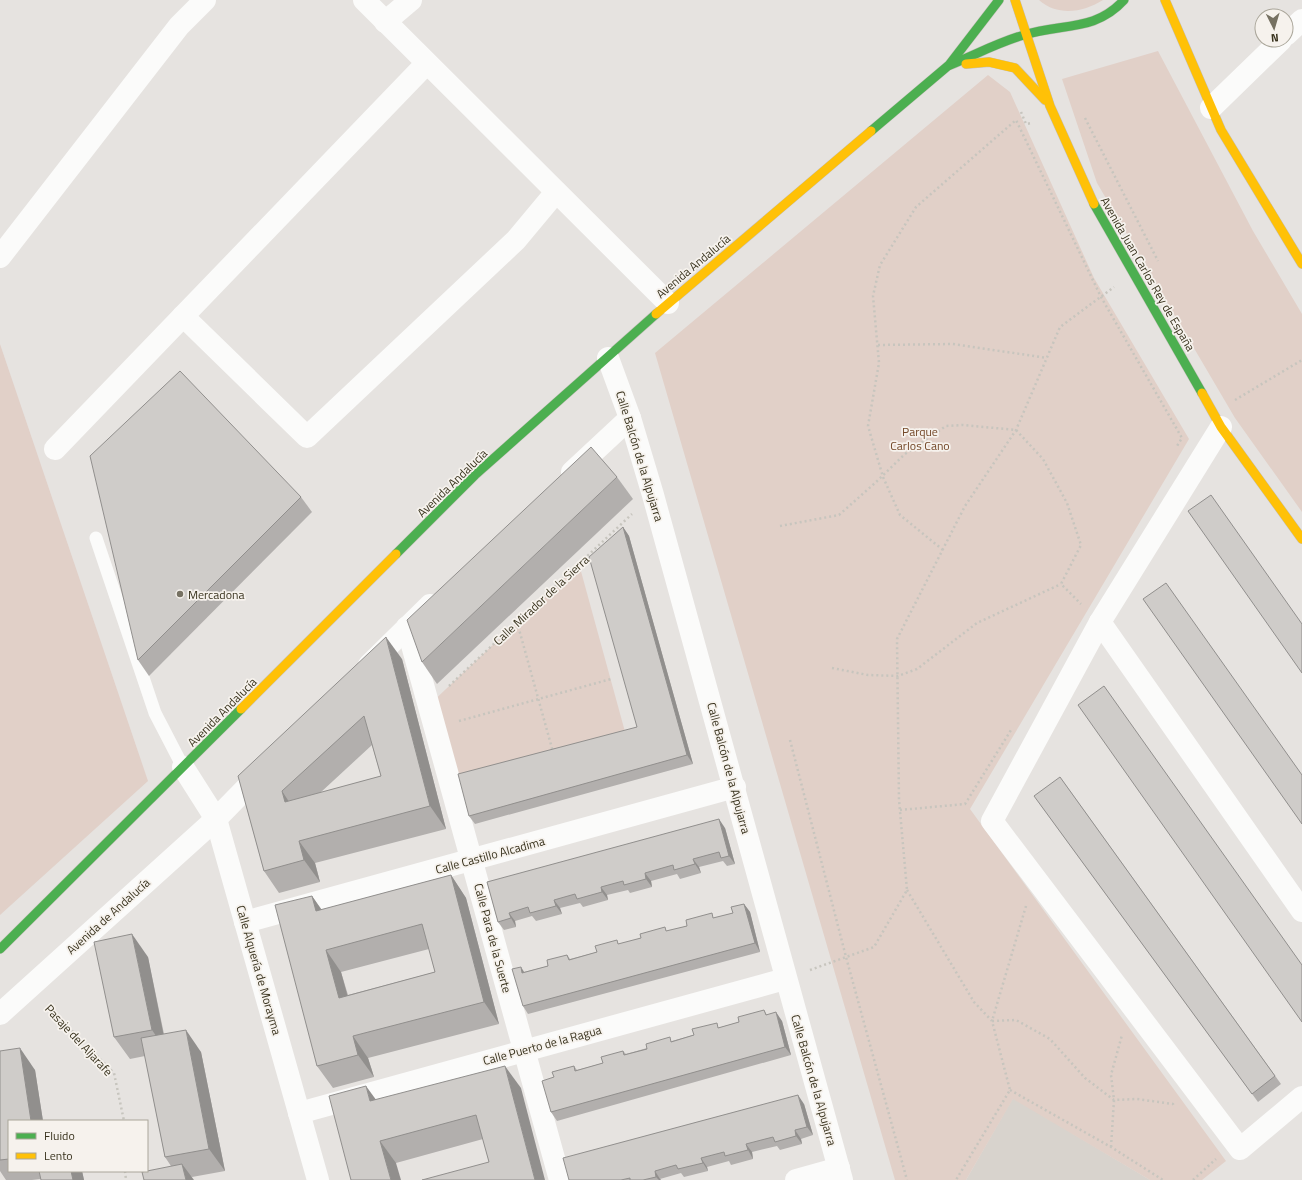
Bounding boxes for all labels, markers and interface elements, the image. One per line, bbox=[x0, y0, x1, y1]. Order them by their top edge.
north arrow bbox=[1254, 8, 1294, 48]
text: N bbox=[1270, 30, 1279, 46]
street label: Avenida Juan Carlos Rey de España bbox=[1096, 193, 1200, 355]
street label: Avenida Andalucía bbox=[652, 229, 734, 303]
street label: Calle Balcón de la Alpujarra bbox=[611, 388, 669, 524]
park label: Parque Carlos Cano bbox=[890, 422, 950, 455]
street label: Avenida Andalucía bbox=[412, 444, 492, 522]
street label: Calle Mirador de la Sierra bbox=[489, 550, 593, 650]
place label: Mercadona bbox=[188, 585, 245, 604]
marker: Mercadona bbox=[175, 589, 185, 599]
street label: Avenida Andalucía bbox=[183, 673, 261, 751]
street label: Calle Balcón de la Alpujarra bbox=[702, 700, 756, 836]
street label: Calle Castillo Alcadima bbox=[433, 831, 547, 879]
street label: Avenida de Andalucía bbox=[62, 873, 154, 959]
street label: Calle Para de la Suerte bbox=[469, 881, 517, 995]
street label: Calle Alquería de Morayma bbox=[231, 903, 287, 1037]
street label: Pasaje del Aljarafe bbox=[41, 1000, 117, 1080]
street label: Calle Balcón de la Alpujarra bbox=[786, 1012, 842, 1148]
street label: Calle Puerto de la Ragua bbox=[481, 1020, 603, 1070]
legend bbox=[8, 1120, 148, 1172]
text: Fluido bbox=[44, 1126, 75, 1145]
text: Lento bbox=[44, 1146, 73, 1165]

